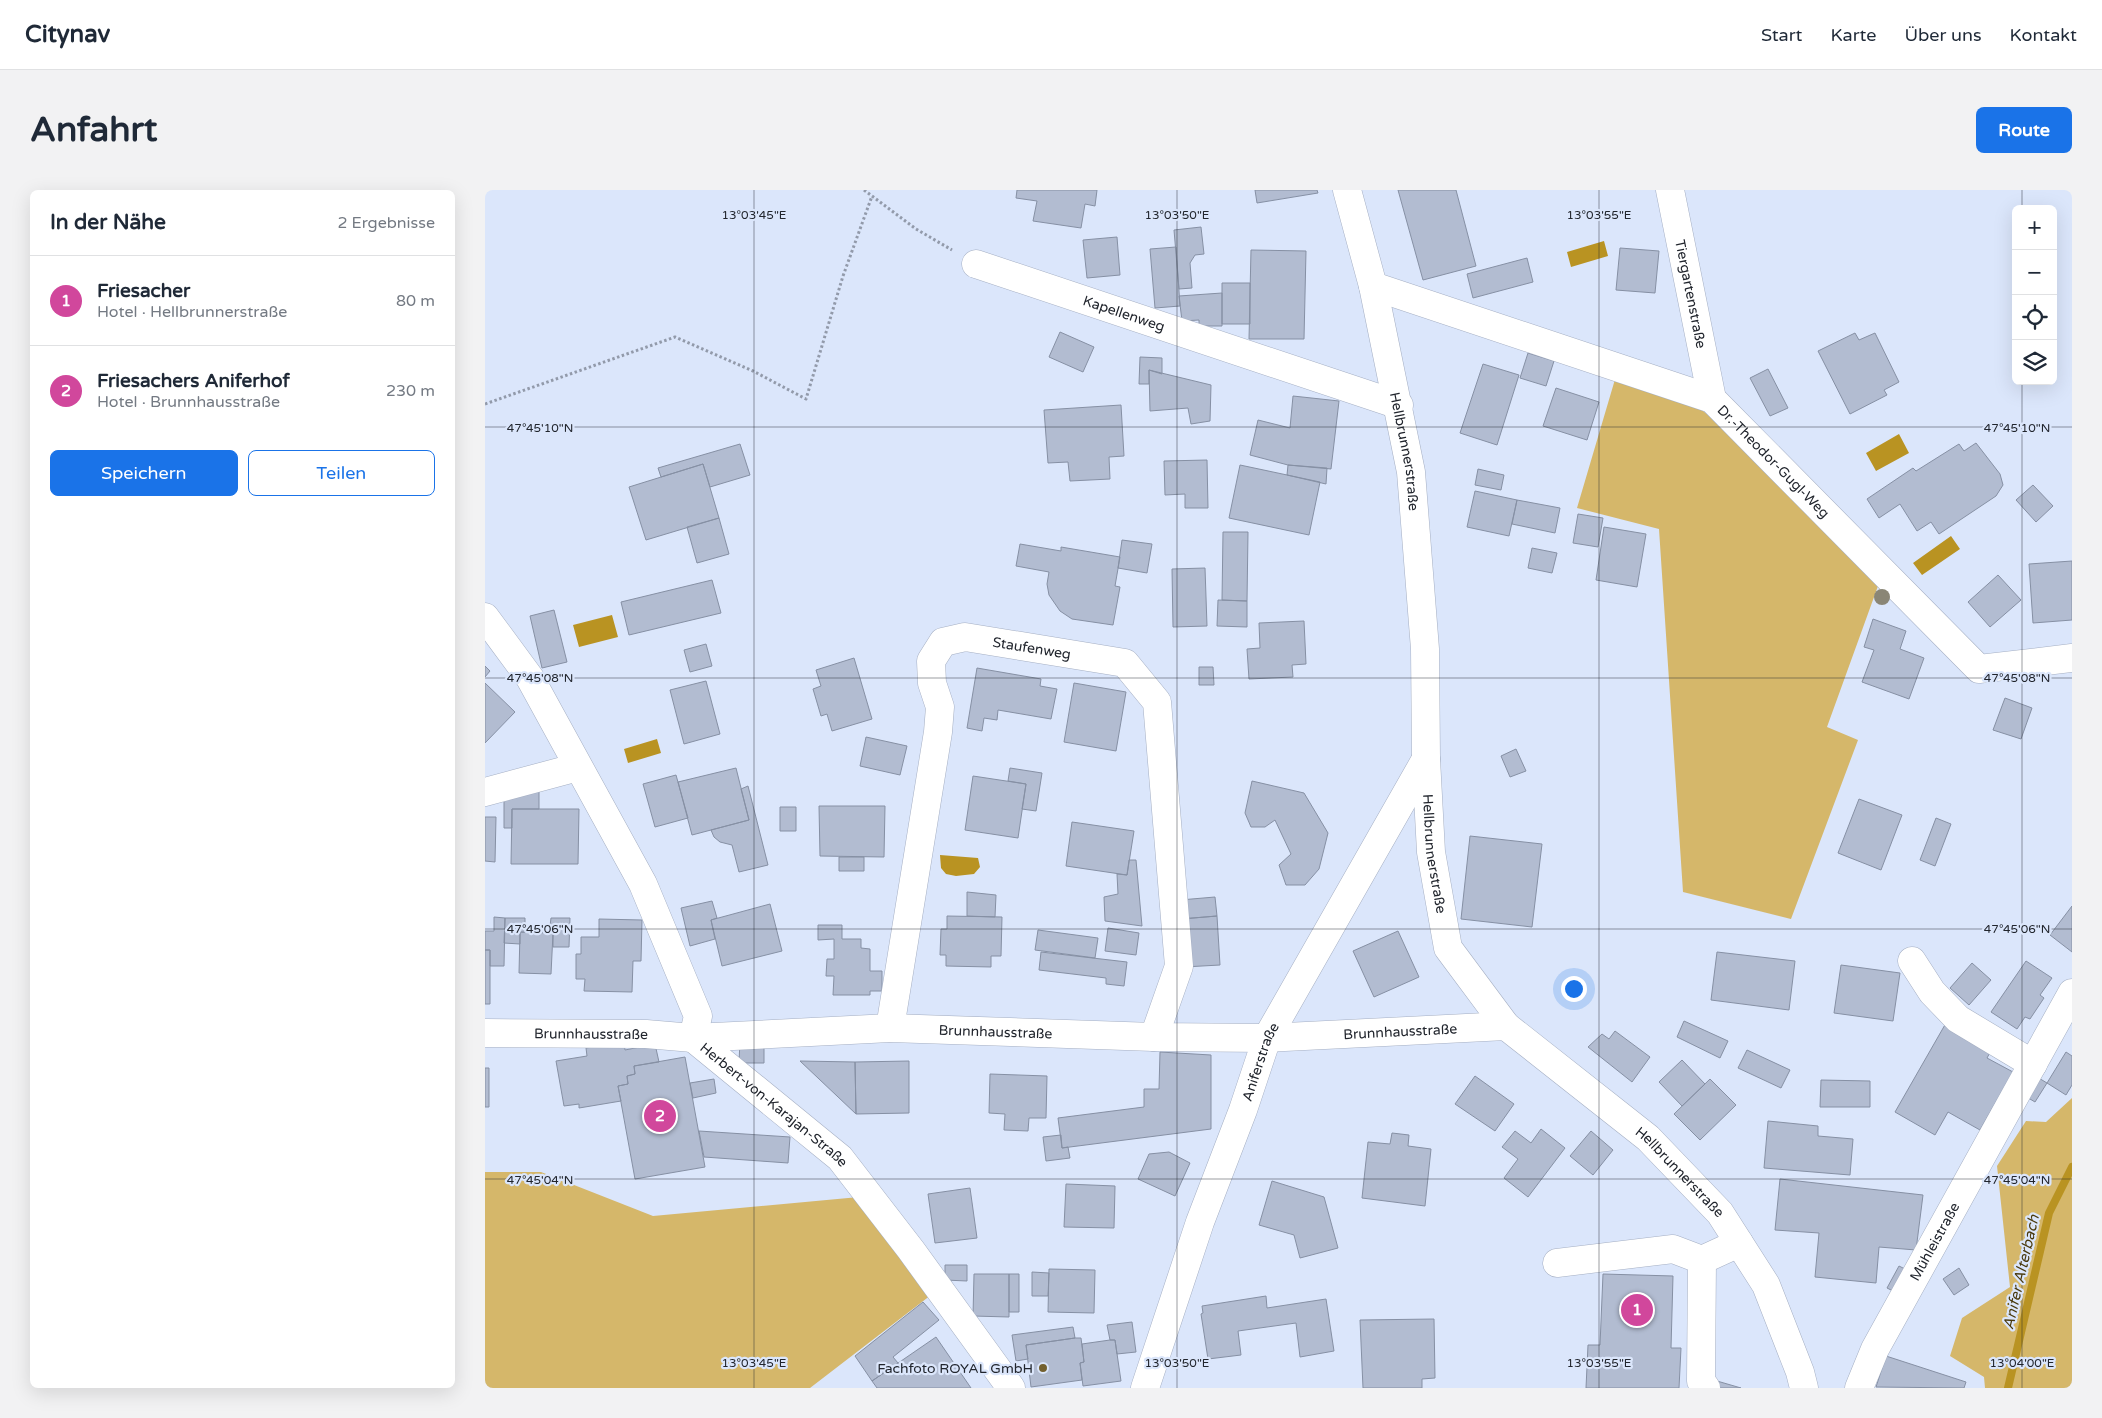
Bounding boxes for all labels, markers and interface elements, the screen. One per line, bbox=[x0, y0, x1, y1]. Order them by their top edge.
text: Citynav bbox=[25, 20, 110, 49]
text: Start bbox=[1761, 24, 1802, 46]
text: Karte bbox=[1830, 24, 1876, 46]
text: Über uns bbox=[1904, 24, 1982, 46]
text: Kontakt bbox=[2010, 24, 2077, 46]
button: Route bbox=[1976, 107, 2072, 153]
text: Anfahrt bbox=[30, 109, 157, 151]
map controls bbox=[2012, 205, 2057, 385]
button: + bbox=[2012, 205, 2057, 250]
text: 13°03'45"E bbox=[721, 208, 787, 222]
text: 13°03'50"E bbox=[1144, 208, 1210, 222]
text: 13°03'55"E bbox=[1566, 208, 1632, 222]
text: In der Nähe bbox=[50, 210, 166, 235]
text: 2 Ergebnisse bbox=[337, 213, 435, 233]
street label: Tiergartenstraße bbox=[1672, 238, 1710, 350]
button: − bbox=[2012, 250, 2057, 295]
text: Friesacher bbox=[97, 280, 190, 302]
text: 1 bbox=[61, 291, 71, 311]
text: 80 m bbox=[396, 291, 435, 311]
street label: Kapellenweg bbox=[1081, 292, 1167, 335]
button: locate bbox=[2012, 295, 2057, 340]
text: Hotel · Hellbrunnerstraße bbox=[97, 302, 287, 322]
button: layers bbox=[2012, 340, 2057, 385]
text: Friesachers Aniferhof bbox=[97, 370, 290, 392]
text: 2 bbox=[61, 381, 71, 401]
text: 230 m bbox=[386, 381, 435, 401]
street label: Hellbrunnerstraße bbox=[1386, 391, 1423, 511]
text: Hotel · Brunnhausstraße bbox=[97, 392, 280, 412]
street label: Dr.-Theodor-Gugl-Weg bbox=[1714, 401, 1833, 521]
text: 47°45'10"N bbox=[507, 421, 573, 435]
text: 47°45'10"N bbox=[1984, 421, 2050, 435]
button: Speichern bbox=[50, 450, 238, 496]
button: Teilen bbox=[248, 450, 435, 496]
street label: Staufenweg bbox=[991, 633, 1072, 663]
text: 47°45'08"N bbox=[507, 671, 573, 685]
text: 47°45'08"N bbox=[1984, 671, 2050, 685]
street label: Hellbrunnerstraße bbox=[1419, 794, 1450, 915]
text: 47°45'06"N bbox=[507, 922, 573, 936]
text: 47°45'06"N bbox=[1984, 922, 2050, 936]
your location bbox=[1561, 976, 1587, 1002]
street label: Aniferstraße bbox=[1238, 1019, 1283, 1103]
street label: Brunnhausstraße bbox=[1343, 1020, 1458, 1043]
street label: Brunnhausstraße bbox=[938, 1021, 1053, 1042]
street label: Brunnhausstraße bbox=[534, 1025, 648, 1043]
street label: Herbert-von-Karajan-Straße bbox=[697, 1039, 852, 1170]
pin: 2 bbox=[644, 1097, 676, 1135]
street label: Hellbrunnerstraße bbox=[1632, 1123, 1728, 1221]
text: 47°45'04"N bbox=[507, 1173, 573, 1187]
text: 47°45'04"N bbox=[1984, 1173, 2050, 1187]
street label: Mühleistraße bbox=[1906, 1199, 1963, 1284]
water label: Anifer Alterbach bbox=[1999, 1212, 2043, 1331]
pin: 1 bbox=[1621, 1291, 1653, 1329]
text: 13°03'45"E bbox=[721, 1356, 787, 1370]
text: 13°03'50"E bbox=[1144, 1356, 1210, 1370]
text: 13°03'55"E bbox=[1566, 1356, 1632, 1370]
text: 13°04'00"E bbox=[1989, 1356, 2055, 1370]
place label: Fachfoto ROYAL GmbH bbox=[877, 1360, 1033, 1377]
marker: Fachfoto ROYAL GmbH bbox=[1037, 1362, 1049, 1374]

